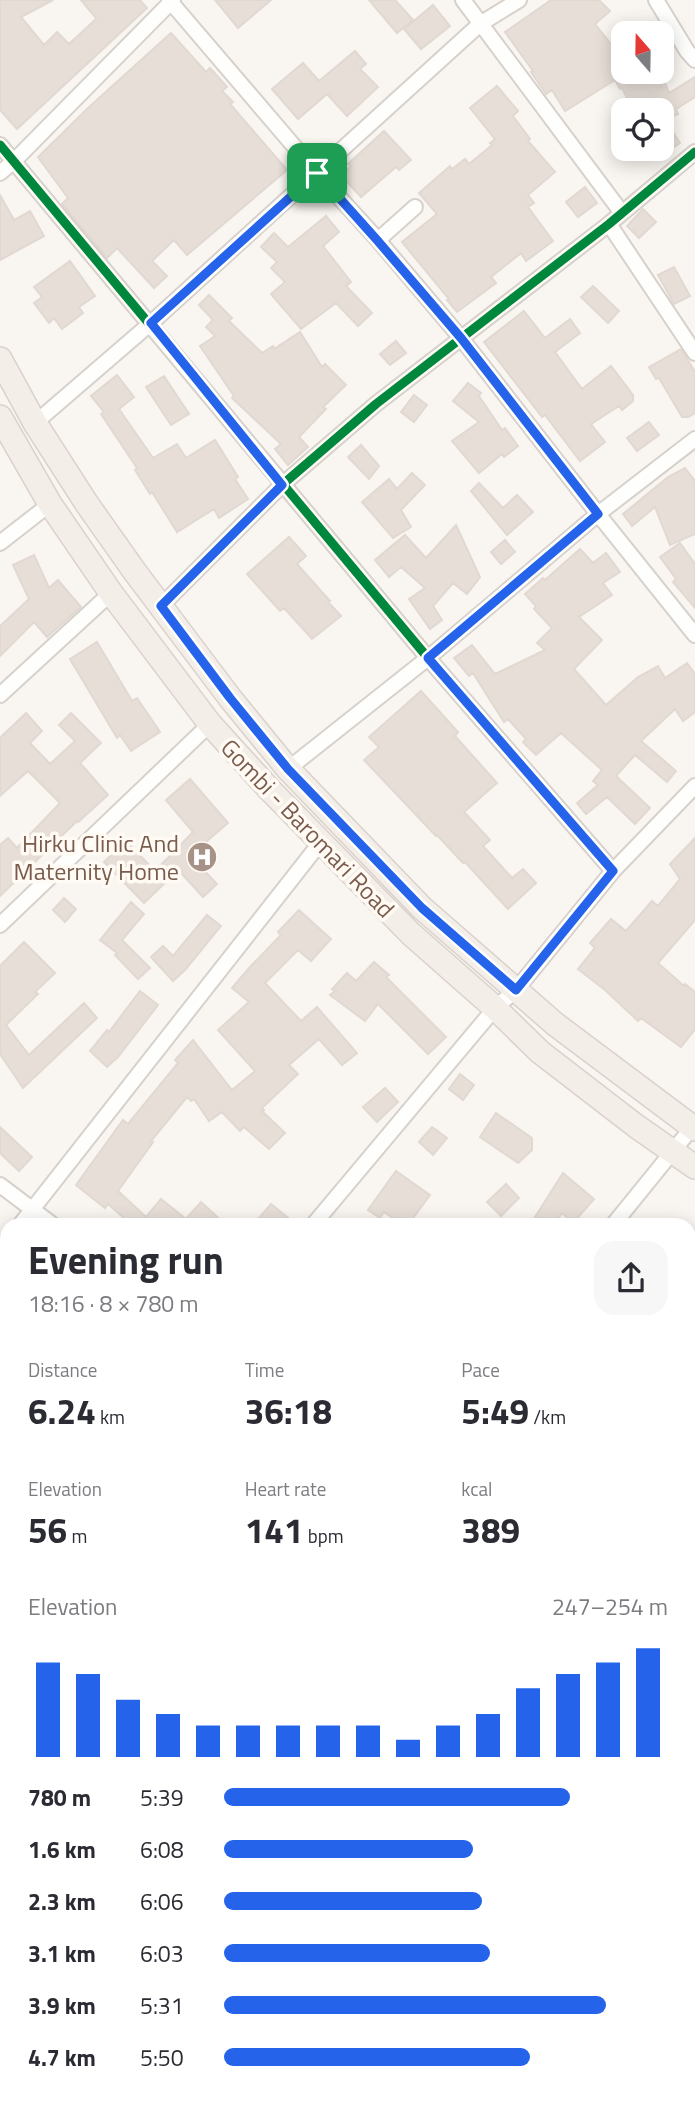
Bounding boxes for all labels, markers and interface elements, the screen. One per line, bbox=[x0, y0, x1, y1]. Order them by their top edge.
north arrow bbox=[611, 21, 674, 84]
map controls bbox=[611, 21, 674, 161]
button: locate bbox=[611, 98, 674, 161]
pin bbox=[287, 143, 347, 203]
icon: arrive bbox=[298, 154, 336, 192]
street label: Gombi - Baromari Road bbox=[213, 730, 403, 926]
place label: Hirku Clinic And Maternity Home bbox=[14, 825, 179, 889]
hospital icon: Hirku Clinic And Maternity Home bbox=[185, 840, 219, 874]
text: Evening run bbox=[28, 1231, 224, 1289]
button: share bbox=[594, 1241, 668, 1315]
text: 18:16 · 8 × 780 m bbox=[28, 1286, 198, 1321]
text: Distance bbox=[28, 1355, 97, 1384]
text: Time bbox=[245, 1355, 284, 1384]
text: Pace bbox=[461, 1355, 500, 1384]
text: 6.24 bbox=[28, 1384, 96, 1438]
text: 36:18 bbox=[245, 1384, 332, 1438]
text: 5:49 bbox=[461, 1384, 529, 1438]
text: km bbox=[96, 1402, 125, 1431]
text: /km bbox=[529, 1402, 566, 1431]
text: Elevation bbox=[28, 1474, 102, 1503]
text: Heart rate bbox=[245, 1474, 326, 1503]
text: kcal bbox=[461, 1474, 492, 1503]
text: 56 bbox=[28, 1503, 67, 1557]
text: 141 bbox=[245, 1503, 303, 1557]
text: 389 bbox=[461, 1503, 520, 1557]
text: m bbox=[67, 1521, 87, 1550]
text: bpm bbox=[303, 1521, 344, 1550]
text: Elevation bbox=[28, 1589, 117, 1624]
text: 247–254 m bbox=[552, 1589, 668, 1624]
text: 780 m bbox=[28, 1780, 91, 1815]
text: 5:39 bbox=[140, 1780, 184, 1815]
text: 1.6 km bbox=[28, 1832, 96, 1867]
text: 6:08 bbox=[140, 1832, 184, 1867]
text: 2.3 km bbox=[28, 1884, 96, 1919]
text: 6:06 bbox=[140, 1884, 184, 1919]
text: 3.1 km bbox=[28, 1936, 96, 1971]
text: 6:03 bbox=[140, 1936, 184, 1971]
text: 3.9 km bbox=[28, 1988, 96, 2023]
text: 5:31 bbox=[140, 1988, 184, 2023]
text: 4.7 km bbox=[28, 2040, 96, 2075]
text: 5:50 bbox=[140, 2040, 184, 2075]

